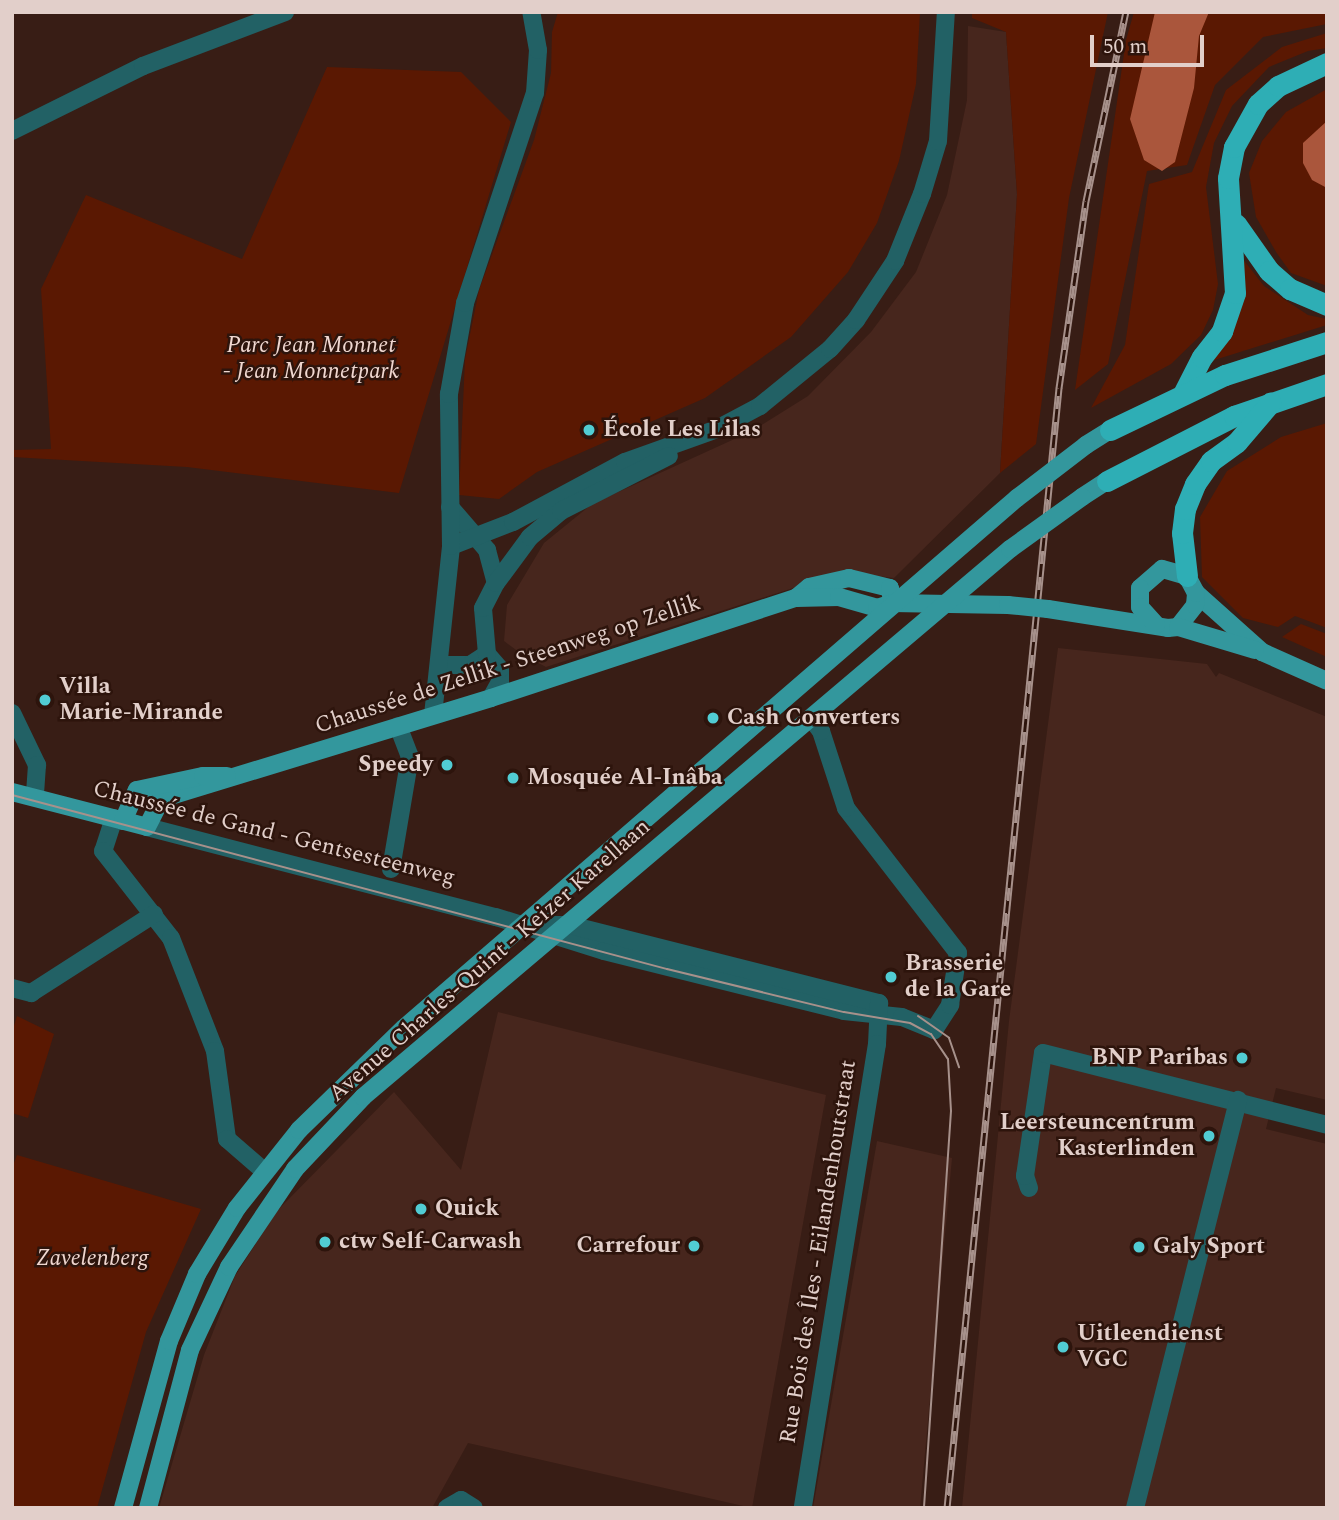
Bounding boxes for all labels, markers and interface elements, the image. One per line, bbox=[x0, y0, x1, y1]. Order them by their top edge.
scale bar bbox=[1094, 21, 1208, 65]
text: 50 m bbox=[1103, 31, 1147, 63]
park label: Parc Jean Monnet - Jean Monnetpark bbox=[223, 332, 399, 386]
place label: École Les Lilas bbox=[603, 416, 761, 444]
marker: École Les Lilas bbox=[581, 422, 597, 438]
street label: Chaussée de Zellik - Steenweg op Zellik bbox=[312, 589, 704, 741]
place label: Villa Marie-Mirande bbox=[59, 673, 223, 727]
marker: Villa Marie-Mirande bbox=[37, 692, 53, 708]
place label: Cash Converters bbox=[727, 704, 900, 732]
marker: Cash Converters bbox=[705, 710, 721, 726]
place label: Speedy bbox=[358, 751, 433, 779]
marker: Speedy bbox=[439, 757, 455, 773]
place label: Mosquée Al-Inâba bbox=[527, 764, 723, 792]
marker: Mosquée Al-Inâba bbox=[505, 770, 521, 786]
street label: Chaussée de Gand - Gentsesteenweg bbox=[90, 776, 458, 892]
street label: Avenue Charles-Quint - Keizer Karellaan bbox=[324, 814, 656, 1108]
place label: Brasserie de la Gare bbox=[905, 950, 1011, 1004]
marker: Brasserie de la Gare bbox=[883, 969, 899, 985]
place label: BNP Paribas bbox=[1092, 1044, 1228, 1072]
marker: BNP Paribas bbox=[1234, 1050, 1250, 1066]
street label: Rue Bois des Îles - Eilandenhoutstraat bbox=[775, 1058, 863, 1446]
place label: Leersteuncentrum Kasterlinden bbox=[1000, 1109, 1195, 1163]
marker: Leersteuncentrum Kasterlinden bbox=[1201, 1128, 1217, 1144]
place label: Quick bbox=[435, 1195, 499, 1223]
marker: Quick bbox=[413, 1201, 429, 1217]
place label: ctw Self-Carwash bbox=[339, 1228, 522, 1256]
place label: Carrefour bbox=[577, 1232, 680, 1260]
place label: Galy Sport bbox=[1153, 1233, 1265, 1261]
marker: ctw Self-Carwash bbox=[317, 1234, 333, 1250]
marker: Carrefour bbox=[686, 1238, 702, 1254]
marker: Galy Sport bbox=[1131, 1239, 1147, 1255]
park label: Zavelenberg bbox=[36, 1245, 148, 1273]
place label: Uitleendienst VGC bbox=[1077, 1320, 1223, 1374]
marker: Uitleendienst VGC bbox=[1055, 1339, 1071, 1355]

